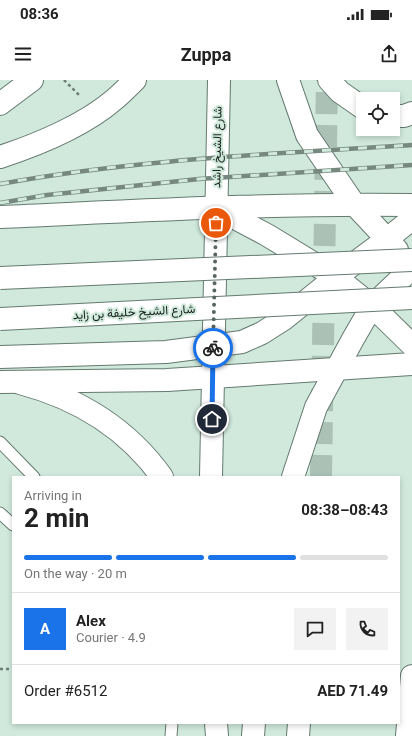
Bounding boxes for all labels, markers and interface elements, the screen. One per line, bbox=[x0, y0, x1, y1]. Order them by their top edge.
text: 08:36 bbox=[20, 5, 59, 23]
icon: menu bbox=[12, 43, 34, 65]
icon: share bbox=[378, 43, 400, 65]
text: Zuppa bbox=[181, 44, 231, 65]
map controls bbox=[356, 92, 400, 136]
button: locate bbox=[356, 92, 400, 136]
street label: شارع الشيخ راشد bbox=[209, 106, 227, 188]
pin bbox=[199, 206, 233, 240]
icon: bag bbox=[205, 212, 227, 234]
street label: شارع الشيخ خليفة بن زايد bbox=[72, 302, 196, 324]
courier bbox=[193, 328, 233, 368]
icon: bike bbox=[202, 337, 224, 359]
pin bbox=[195, 402, 229, 436]
icon: home bbox=[201, 408, 223, 430]
text: Arriving in bbox=[24, 488, 82, 503]
text: 08:38–08:43 bbox=[301, 501, 388, 519]
text: 2 min bbox=[24, 503, 89, 533]
text: On the way · 20 m bbox=[24, 566, 127, 581]
button: chat bbox=[294, 608, 336, 650]
button: phone bbox=[346, 608, 388, 650]
text: Alex bbox=[76, 612, 106, 630]
text: A bbox=[40, 620, 50, 638]
text: Courier · 4.9 bbox=[76, 630, 146, 645]
text: Order #6512 bbox=[24, 682, 107, 700]
text: AED 71.49 bbox=[317, 682, 388, 700]

